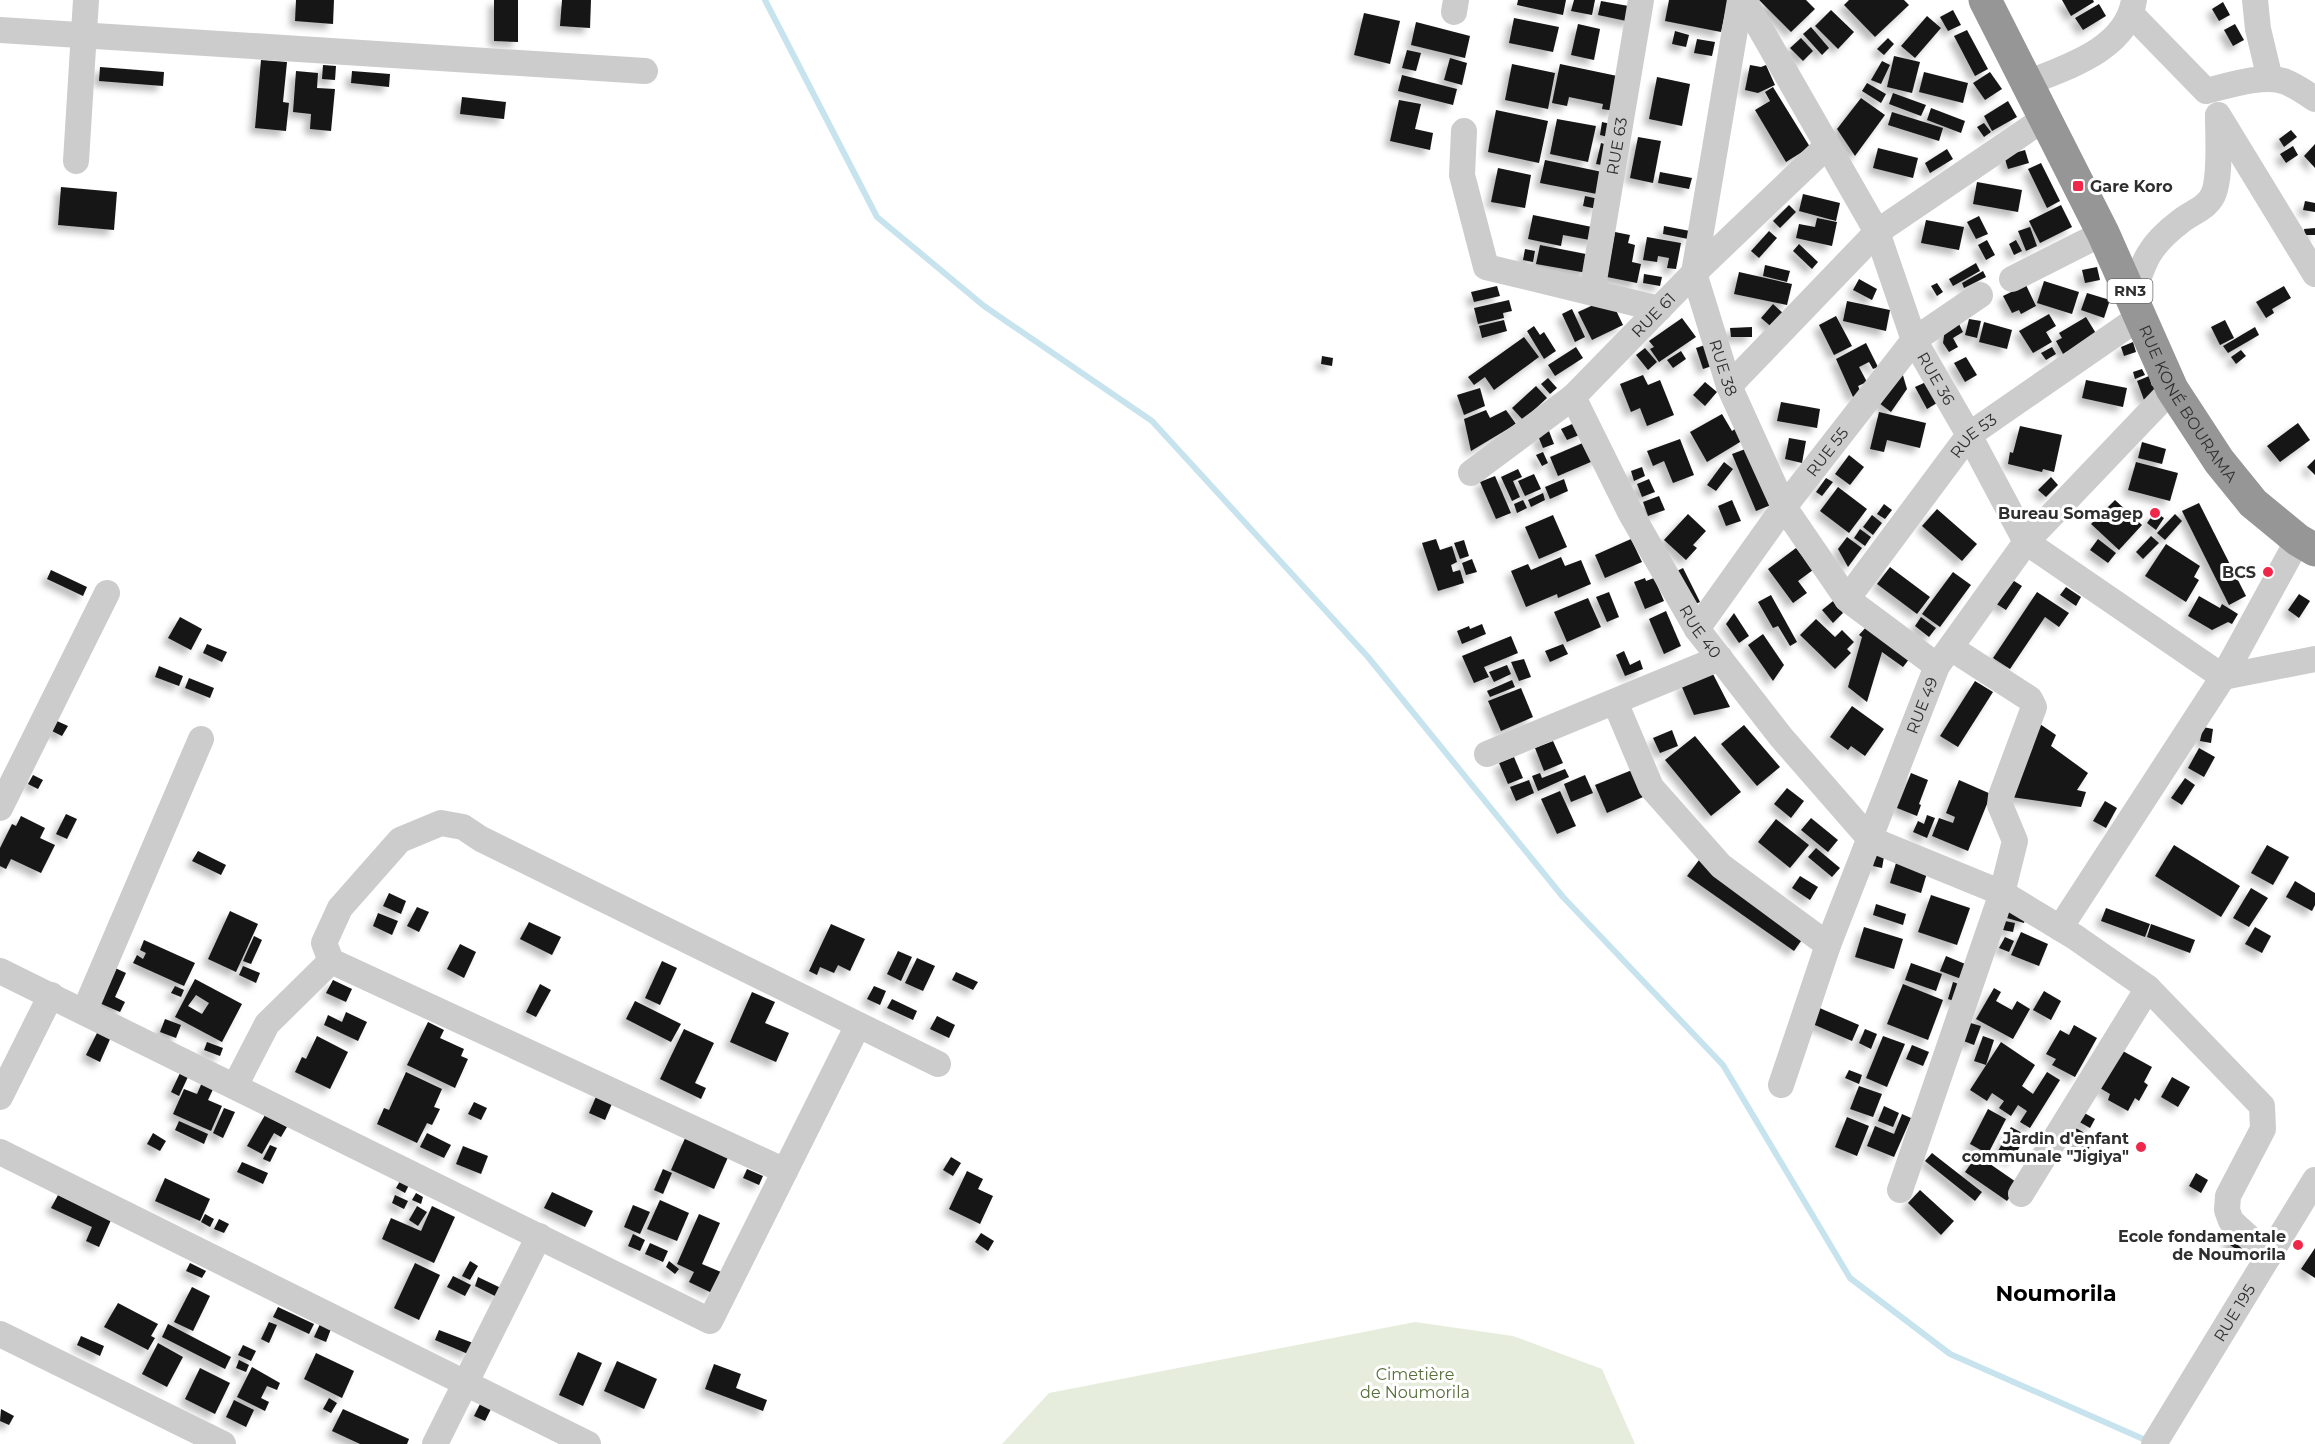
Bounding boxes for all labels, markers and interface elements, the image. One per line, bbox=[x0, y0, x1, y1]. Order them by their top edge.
street label: RUE 63 bbox=[1603, 116, 1631, 176]
place label: Gare Koro bbox=[2090, 177, 2173, 196]
marker: Gare Koro bbox=[2071, 179, 2085, 193]
road number: RN3 bbox=[2108, 279, 2152, 303]
street label: RUE 61 bbox=[1628, 289, 1679, 341]
street label: RUE KONÉ BOURAMA bbox=[2135, 322, 2241, 486]
street label: RUE 38 bbox=[1705, 337, 1741, 399]
street label: RUE 36 bbox=[1913, 349, 1959, 409]
street label: RUE 53 bbox=[1946, 410, 2000, 462]
street label: RUE 55 bbox=[1802, 424, 1853, 480]
place label: Bureau Somagep bbox=[1998, 504, 2143, 523]
marker: Bureau Somagep bbox=[2148, 506, 2162, 520]
place label: BCS bbox=[2222, 563, 2256, 582]
marker: BCS bbox=[2261, 565, 2275, 579]
street label: RUE 40 bbox=[1675, 602, 1725, 662]
street label: RUE 49 bbox=[1902, 674, 1942, 737]
place label: Jardin d'enfant communale "Jigiya" bbox=[1962, 1129, 2129, 1166]
marker: Jardin d'enfant communale "Jigiya" bbox=[2134, 1140, 2148, 1154]
place label: Ecole fondamentale de Noumorila bbox=[2118, 1227, 2286, 1264]
marker: Ecole fondamentale de Noumorila bbox=[2291, 1238, 2305, 1252]
district label: Noumorila bbox=[1995, 1280, 2117, 1307]
street label: RUE 195 bbox=[2210, 1281, 2259, 1345]
park label: Cimetière de Noumorila bbox=[1360, 1365, 1470, 1402]

